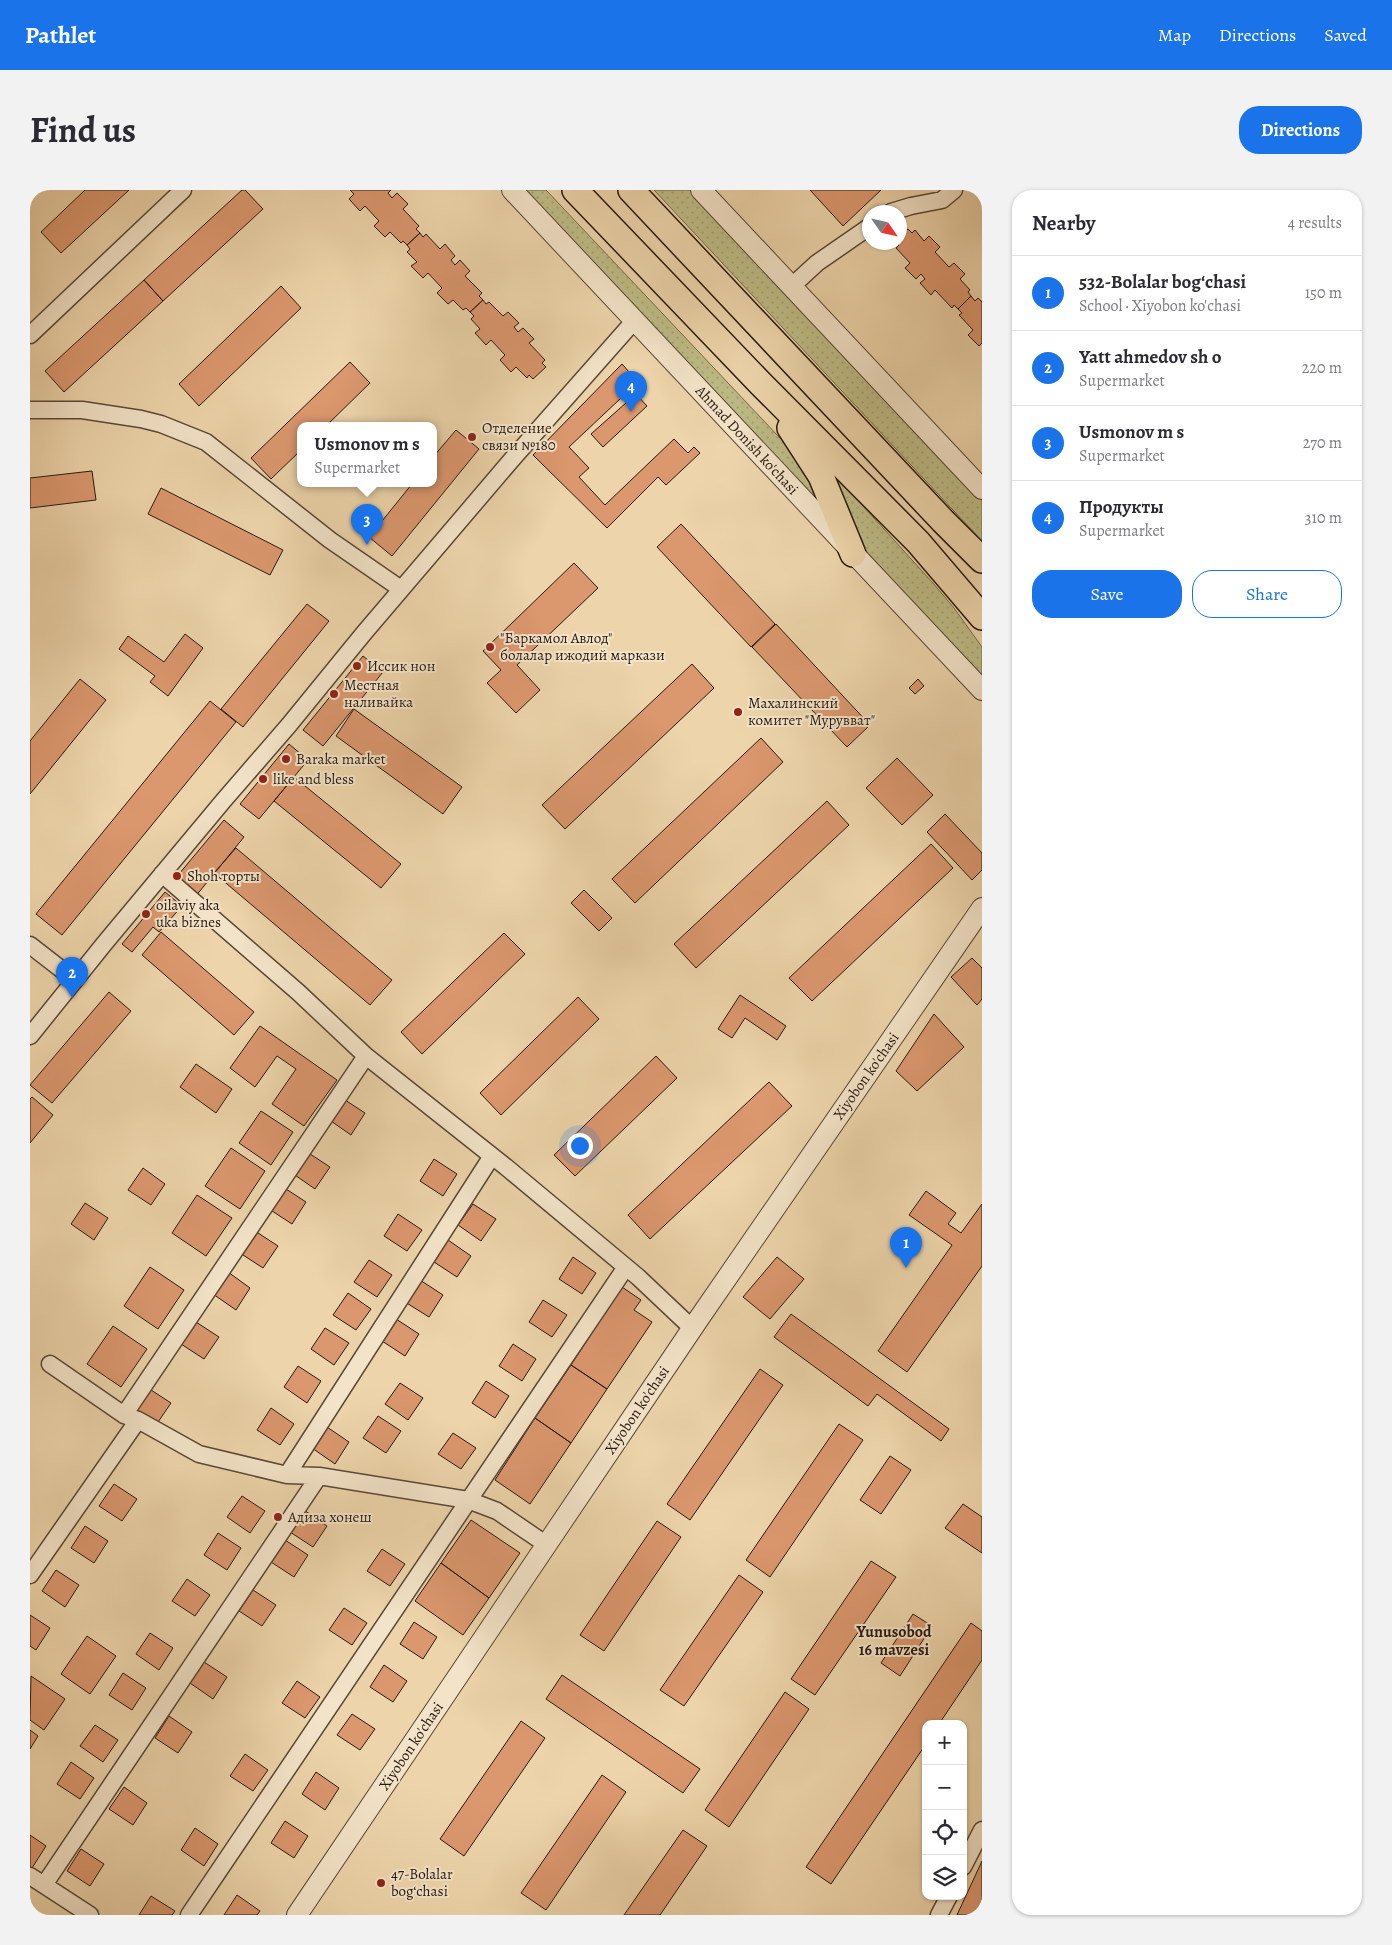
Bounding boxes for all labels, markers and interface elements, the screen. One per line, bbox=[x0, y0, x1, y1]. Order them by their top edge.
text: Pathlet bbox=[25, 19, 96, 51]
text: Map bbox=[1158, 23, 1191, 47]
text: Directions bbox=[1219, 23, 1296, 47]
text: Saved bbox=[1324, 23, 1367, 47]
text: Find us bbox=[30, 106, 136, 154]
button: Directions bbox=[1239, 106, 1362, 154]
north arrow bbox=[862, 205, 907, 250]
text: Nearby bbox=[1032, 209, 1095, 237]
text: 4 results bbox=[1288, 212, 1342, 234]
text: 532-Bolalar bogʻchasi bbox=[1079, 269, 1246, 295]
text: 1 bbox=[1045, 282, 1051, 304]
text: 150 m bbox=[1305, 282, 1342, 304]
text: School · Xiyobon ko'chasi bbox=[1079, 295, 1241, 317]
text: Yatt ahmedov sh o bbox=[1079, 344, 1221, 370]
text: 2 bbox=[1044, 357, 1052, 379]
text: 220 m bbox=[1302, 357, 1342, 379]
text: Supermarket bbox=[1079, 370, 1165, 392]
pin: 4 bbox=[615, 371, 647, 412]
street label: Ahmad Donish ko'chasi bbox=[690, 380, 803, 499]
place label: Отделение связи №180 bbox=[482, 418, 556, 455]
text: Usmonov m s bbox=[1079, 419, 1184, 445]
popup bbox=[297, 422, 437, 487]
text: Usmonov m s bbox=[314, 431, 420, 457]
marker: Отделение связи №180 bbox=[466, 431, 478, 443]
text: 3 bbox=[1045, 432, 1051, 454]
text: 270 m bbox=[1303, 432, 1342, 454]
text: Supermarket bbox=[1079, 445, 1165, 467]
text: Supermarket bbox=[314, 457, 400, 479]
text: Продукты bbox=[1079, 494, 1164, 520]
pin: 3 bbox=[351, 504, 383, 545]
text: 4 bbox=[1044, 507, 1052, 529]
text: 310 m bbox=[1305, 507, 1342, 529]
text: Supermarket bbox=[1079, 520, 1165, 542]
button: Save bbox=[1032, 570, 1182, 618]
button: Share bbox=[1192, 570, 1342, 618]
place label: "Баркамол Авлод" болалар ижодий маркази bbox=[500, 628, 665, 665]
marker: "Баркамол Авлод" болалар ижодий маркази bbox=[484, 641, 496, 653]
place label: Иссик нон bbox=[367, 656, 436, 676]
marker: Иссик нон bbox=[351, 660, 363, 672]
place label: Местная наливайка bbox=[344, 675, 413, 712]
marker: Местная наливайка bbox=[328, 688, 340, 700]
place label: Махалинский комитет "Мурувват" bbox=[748, 693, 875, 730]
marker: Махалинский комитет "Мурувват" bbox=[732, 706, 744, 718]
place label: Baraka market bbox=[296, 749, 386, 769]
marker: Baraka market bbox=[280, 753, 292, 765]
place label: like and bless bbox=[273, 769, 354, 789]
marker: like and bless bbox=[257, 773, 269, 785]
place label: Shoh торты bbox=[187, 866, 260, 886]
marker: Shoh торты bbox=[171, 870, 183, 882]
place label: oilaviy aka uka biznes bbox=[156, 895, 221, 932]
marker: oilaviy aka uka biznes bbox=[140, 908, 152, 920]
pin: 2 bbox=[56, 957, 88, 998]
street label: Xiyobon ko'chasi bbox=[828, 1028, 904, 1124]
your location bbox=[567, 1133, 593, 1159]
pin: 1 bbox=[890, 1227, 922, 1268]
street label: Xiyobon ko'chasi bbox=[600, 1362, 674, 1458]
place label: Адиза хонеш bbox=[287, 1507, 372, 1527]
marker: Адиза хонеш bbox=[272, 1511, 284, 1523]
district label: Yunusobod 16 mavzesi bbox=[855, 1621, 932, 1661]
street label: Xiyobon ko'chasi bbox=[374, 1698, 448, 1794]
map controls bbox=[922, 1720, 967, 1900]
button: + bbox=[922, 1720, 967, 1765]
button: − bbox=[922, 1765, 967, 1810]
button: locate bbox=[922, 1810, 967, 1855]
button: layers bbox=[922, 1855, 967, 1900]
place label: 47-Bolalar bogʻchasi bbox=[391, 1864, 453, 1901]
marker: 47-Bolalar bogʻchasi bbox=[375, 1877, 387, 1889]

